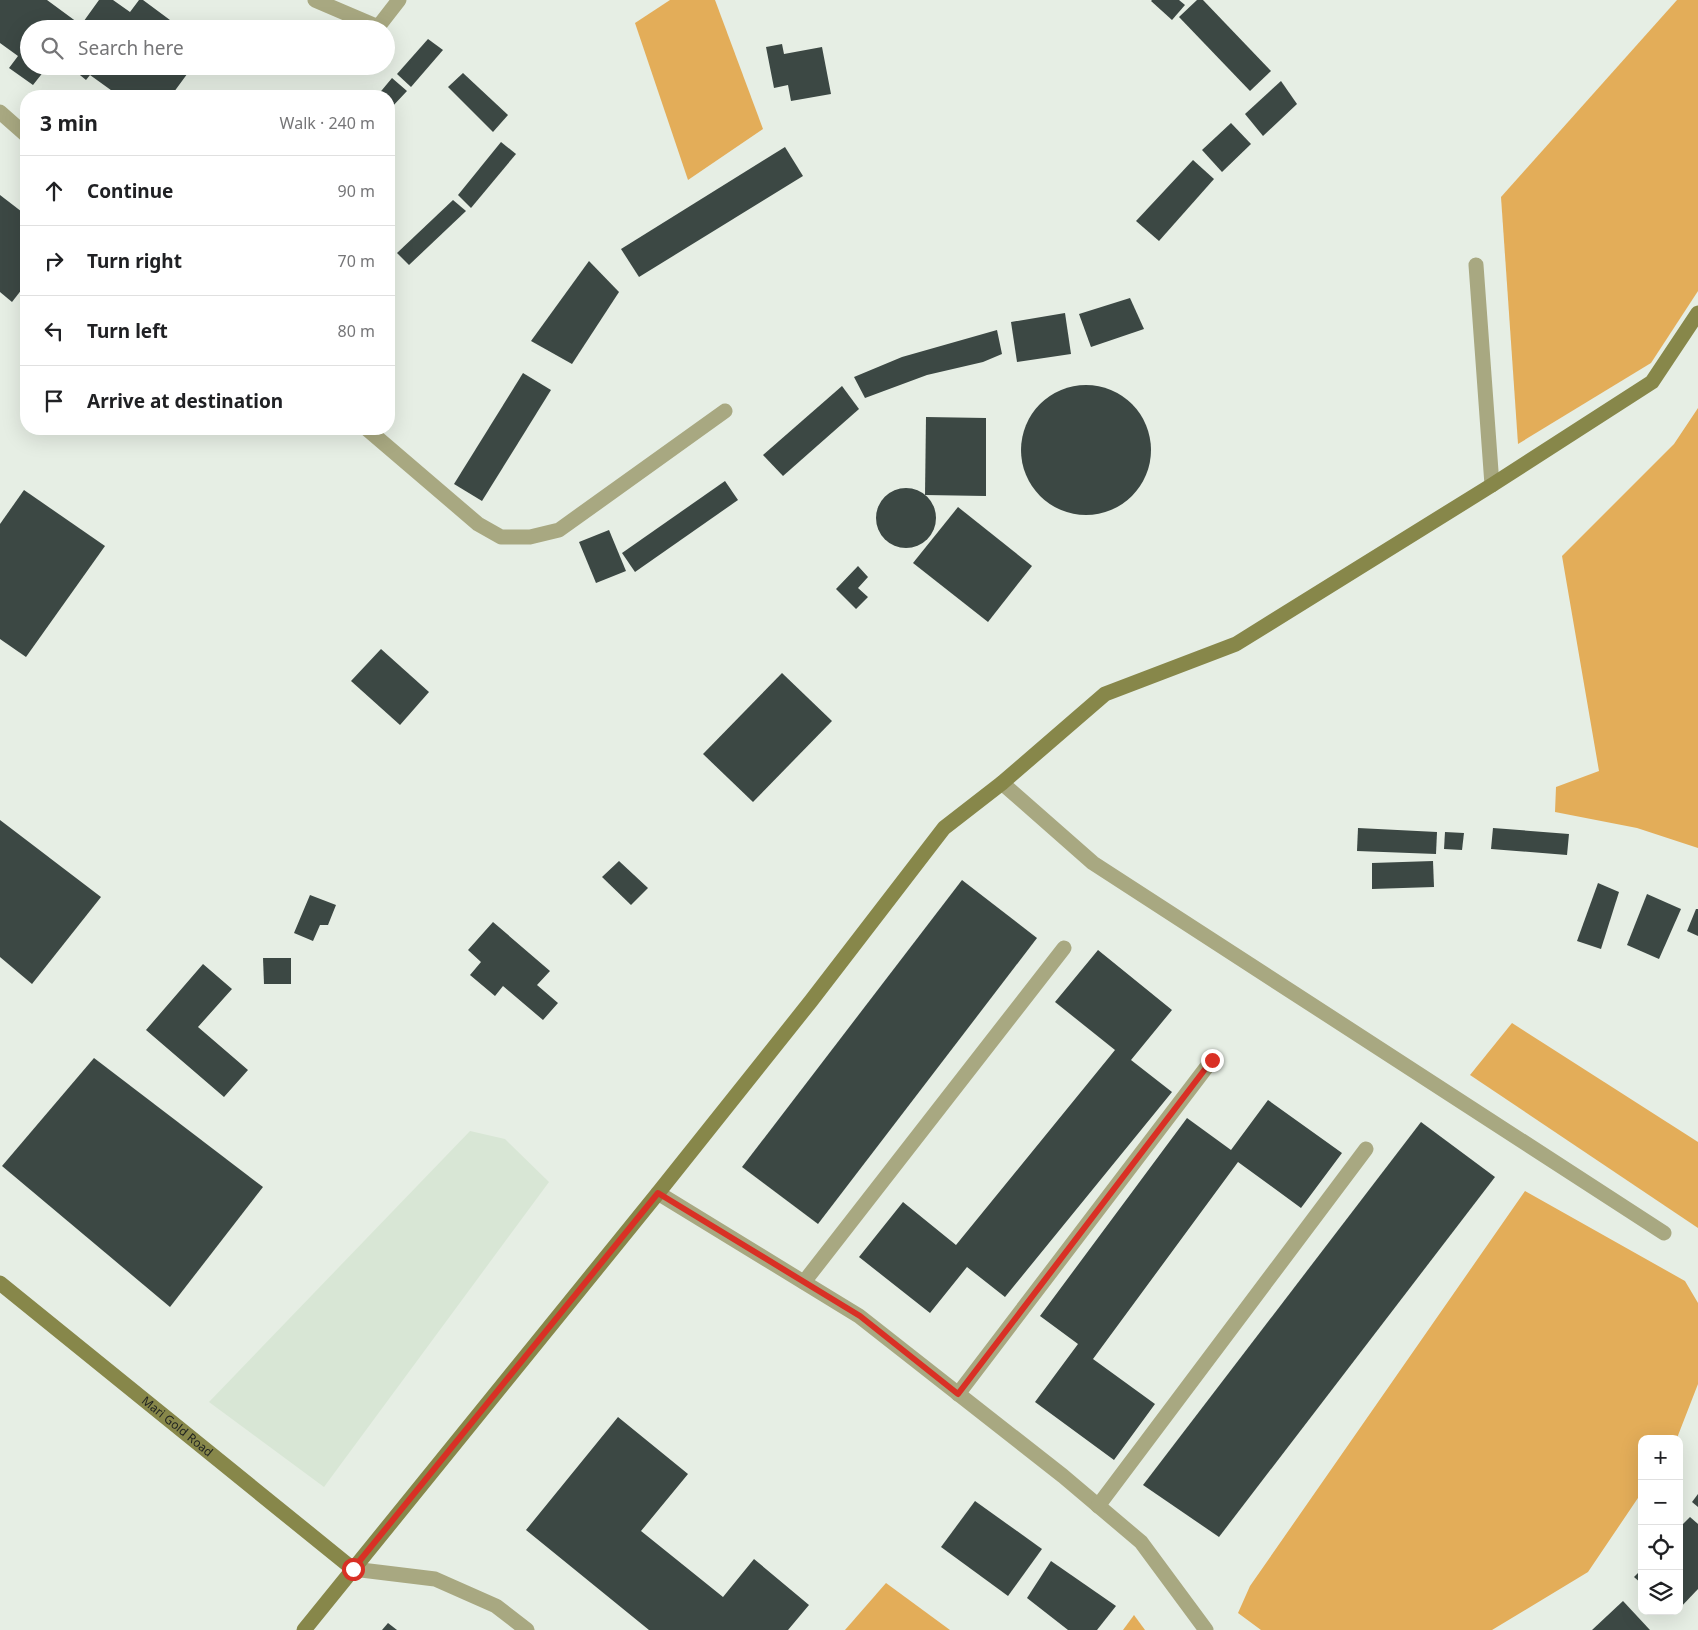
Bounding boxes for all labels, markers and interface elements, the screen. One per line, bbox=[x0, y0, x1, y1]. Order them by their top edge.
search box bbox=[20, 20, 395, 75]
icon: search bbox=[38, 34, 66, 62]
text: Search here bbox=[78, 35, 184, 61]
text: 3 min bbox=[40, 109, 98, 137]
text: Walk · 240 m bbox=[280, 112, 375, 134]
icon: ahead bbox=[40, 177, 68, 205]
text: Continue bbox=[87, 178, 173, 204]
text: 90 m bbox=[338, 180, 375, 202]
icon: right bbox=[40, 247, 68, 275]
text: Turn right bbox=[87, 248, 182, 274]
text: 70 m bbox=[338, 250, 375, 272]
icon: left bbox=[40, 317, 68, 345]
text: Turn left bbox=[87, 318, 168, 344]
text: 80 m bbox=[338, 320, 375, 342]
icon: arrive bbox=[40, 387, 68, 415]
text: Arrive at destination bbox=[87, 388, 283, 414]
route end bbox=[1201, 1049, 1224, 1072]
street label: Mari Gold Road bbox=[138, 1392, 217, 1460]
map controls bbox=[1638, 1435, 1683, 1615]
button: + bbox=[1638, 1435, 1683, 1480]
button: − bbox=[1638, 1480, 1683, 1525]
button: locate bbox=[1638, 1525, 1683, 1570]
route start bbox=[342, 1558, 365, 1581]
button: layers bbox=[1638, 1570, 1683, 1615]

